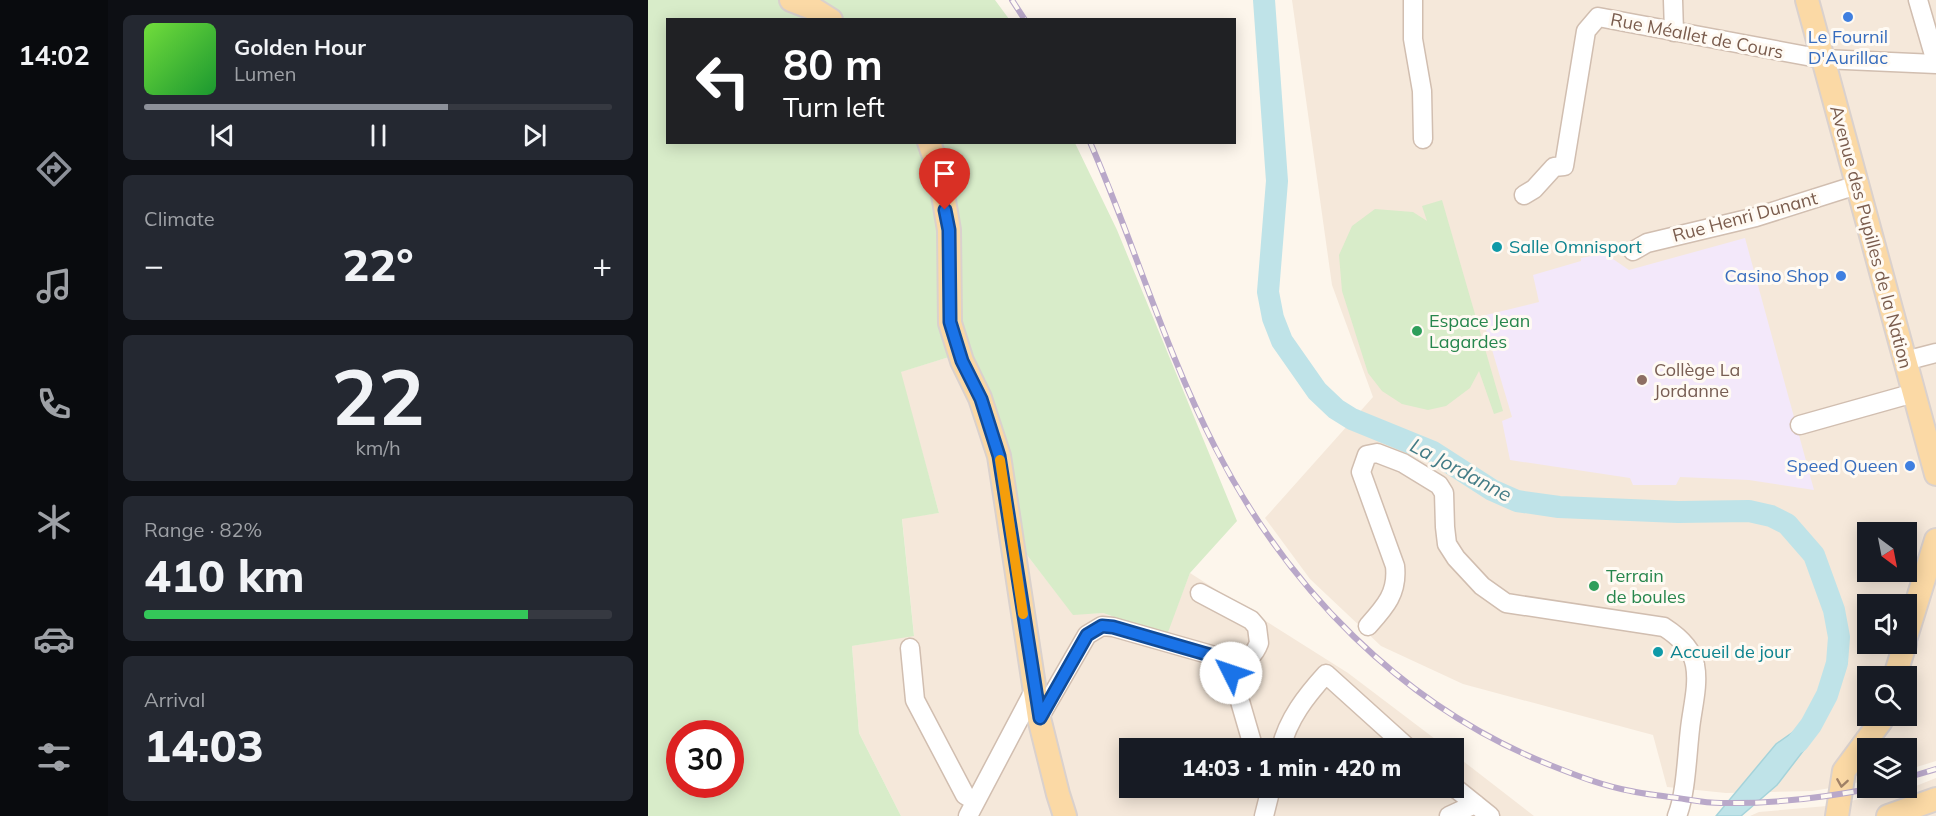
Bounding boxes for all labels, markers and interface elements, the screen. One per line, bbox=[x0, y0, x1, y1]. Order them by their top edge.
street label: Rue Méallet de Cours bbox=[1609, 7, 1786, 64]
marker: Le Fournil D'Aurillac bbox=[1841, 10, 1855, 24]
place label: Le Fournil D'Aurillac bbox=[1808, 25, 1888, 69]
text: Golden Hour bbox=[234, 33, 366, 61]
text: 14:02 bbox=[18, 38, 90, 72]
text: 80 m bbox=[783, 38, 883, 91]
icon: left bbox=[684, 42, 762, 120]
text: Lumen bbox=[234, 61, 296, 86]
text: Turn left bbox=[783, 90, 885, 124]
street label: Avenue des Pupilles de la Nation bbox=[1825, 103, 1918, 371]
icon: previous bbox=[206, 119, 239, 152]
icon: pause bbox=[362, 119, 395, 152]
icon: next bbox=[518, 119, 551, 152]
icon: directions bbox=[33, 148, 75, 190]
pin bbox=[919, 148, 970, 210]
icon: arrive bbox=[928, 157, 961, 190]
street label: Rue Henri Dunant bbox=[1670, 186, 1820, 247]
text: Climate bbox=[144, 206, 215, 231]
place label: Salle Omnisport bbox=[1509, 235, 1642, 258]
text: 22° bbox=[342, 236, 414, 292]
marker: Salle Omnisport bbox=[1490, 240, 1504, 254]
text: − bbox=[144, 244, 164, 285]
text: + bbox=[592, 244, 612, 285]
place label: Casino Shop bbox=[1725, 264, 1829, 287]
icon: music bbox=[33, 265, 75, 307]
marker: Casino Shop bbox=[1834, 269, 1848, 283]
place label: Espace Jean Lagardes bbox=[1429, 309, 1530, 353]
marker: Espace Jean Lagardes bbox=[1410, 324, 1424, 338]
text: 22 bbox=[331, 347, 425, 445]
place label: Collège La Jordanne bbox=[1654, 358, 1740, 402]
marker: Collège La Jordanne bbox=[1635, 373, 1649, 387]
icon: phone bbox=[33, 383, 75, 425]
water label: La Jordanne bbox=[1406, 432, 1516, 507]
text: km/h bbox=[355, 435, 401, 460]
place label: Speed Queen bbox=[1786, 454, 1898, 477]
marker: Speed Queen bbox=[1903, 459, 1917, 473]
icon: climate bbox=[33, 501, 75, 543]
text: Range · 82% bbox=[144, 517, 262, 542]
north arrow bbox=[1857, 522, 1917, 582]
map controls bbox=[1857, 522, 1917, 798]
text: 410 km bbox=[144, 547, 305, 603]
place label: Terrain de boules bbox=[1606, 564, 1686, 608]
marker: Terrain de boules bbox=[1587, 579, 1601, 593]
button: sound bbox=[1857, 594, 1917, 654]
icon: car bbox=[33, 618, 75, 660]
place label: Accueil de jour bbox=[1670, 640, 1791, 663]
position arrow bbox=[1199, 641, 1263, 705]
marker: Accueil de jour bbox=[1651, 645, 1665, 659]
button: search bbox=[1857, 666, 1917, 726]
text: Arrival bbox=[144, 687, 205, 712]
text: 14:03 bbox=[144, 717, 264, 773]
speed limit sign: 30 bbox=[666, 720, 744, 798]
icon: filters bbox=[33, 736, 75, 778]
button: layers bbox=[1857, 738, 1917, 798]
text: 14:03 · 1 min · 420 m bbox=[1182, 754, 1401, 782]
one-way arrow bbox=[1836, 779, 1848, 788]

